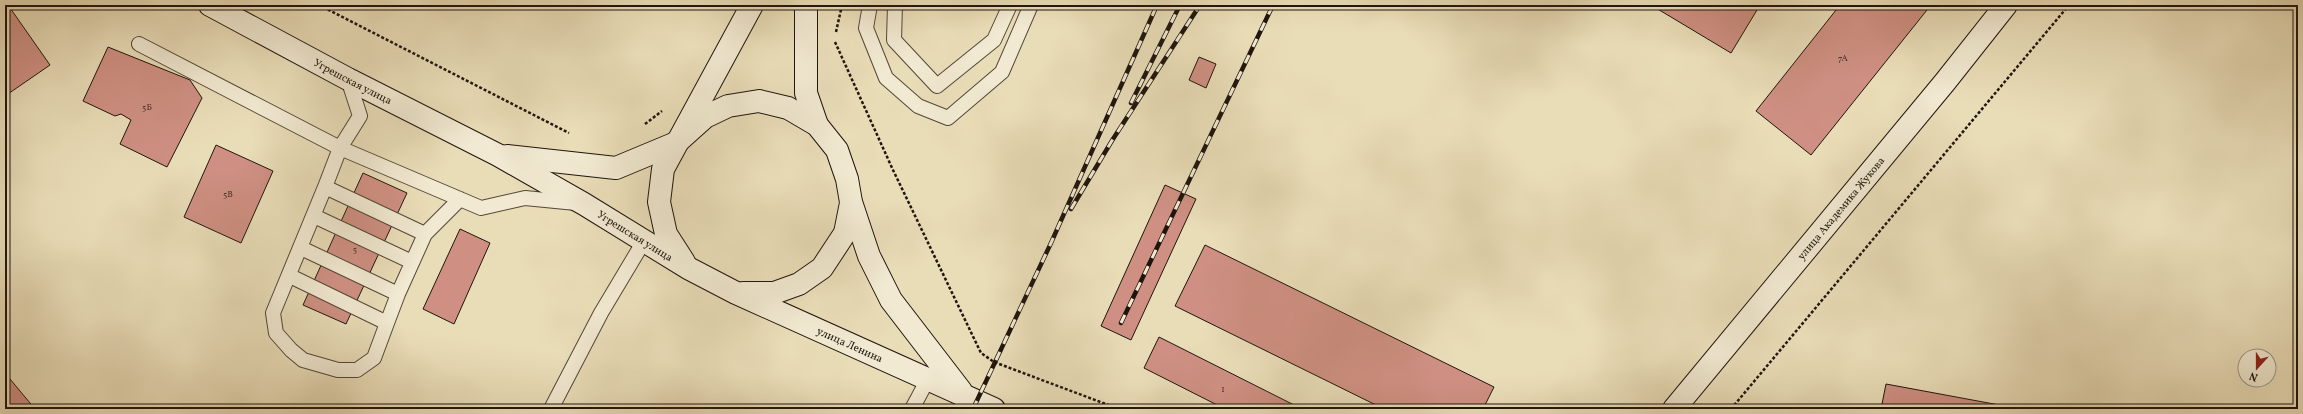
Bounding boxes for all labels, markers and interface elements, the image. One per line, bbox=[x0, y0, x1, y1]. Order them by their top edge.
house number: 7А bbox=[1838, 52, 1849, 65]
street label: Угрешская улица bbox=[310, 56, 395, 109]
house number: 5Б bbox=[142, 101, 152, 114]
street label: улица Академика Жукова bbox=[1795, 154, 1889, 264]
house number: 5В bbox=[223, 188, 233, 201]
street label: Угрешская улица bbox=[594, 208, 676, 266]
house number: 5 bbox=[353, 243, 357, 256]
street label: улица Ленина bbox=[814, 324, 885, 367]
north arrow bbox=[2237, 348, 2277, 388]
text: N bbox=[2248, 368, 2260, 384]
house number: 1 bbox=[1221, 383, 1225, 396]

